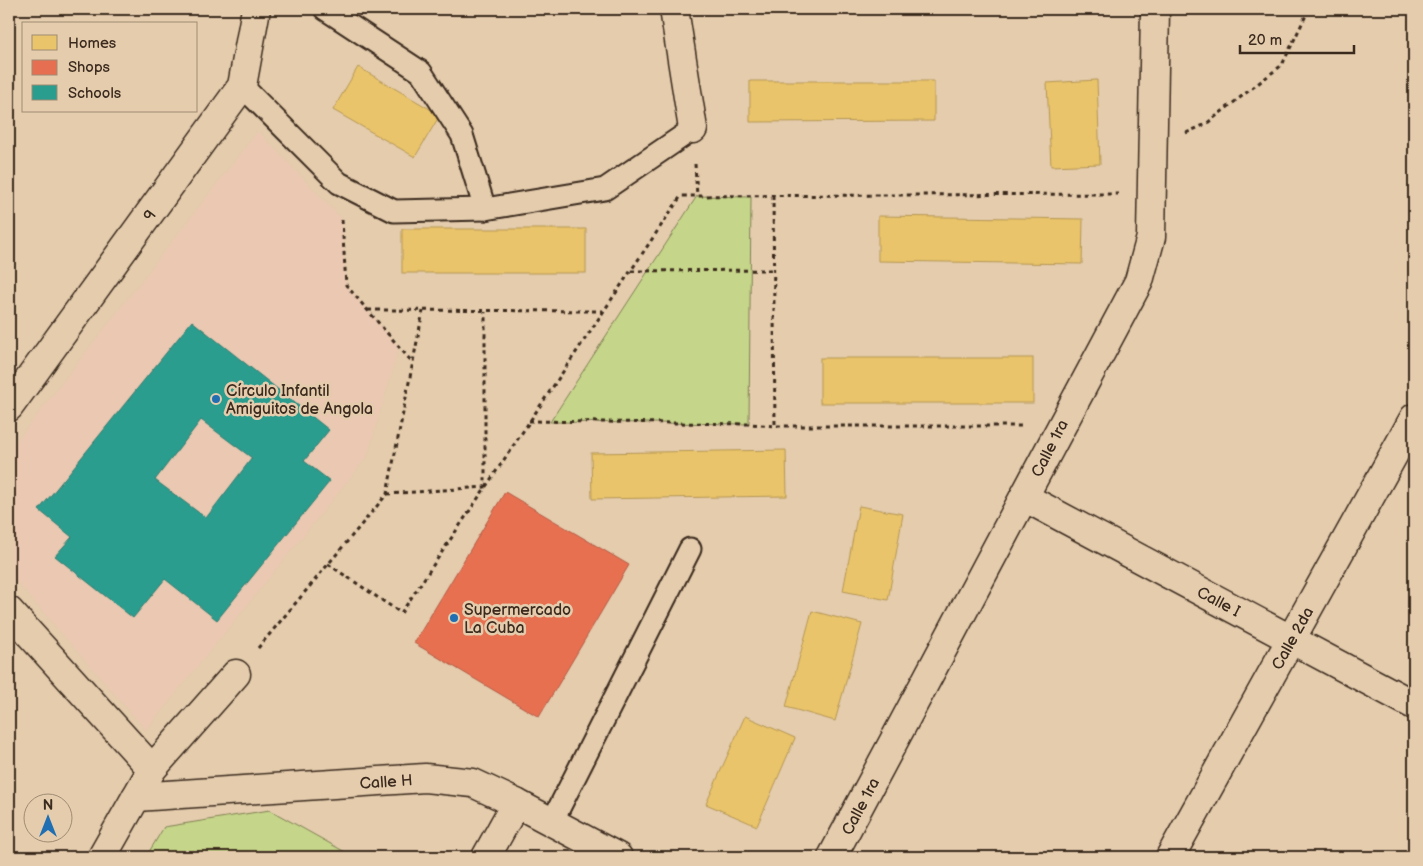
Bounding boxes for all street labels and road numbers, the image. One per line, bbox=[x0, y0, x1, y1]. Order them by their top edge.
street label: 9 bbox=[140, 207, 161, 225]
street label: Calle 1ra bbox=[1028, 417, 1073, 481]
street label: Calle I bbox=[1193, 583, 1243, 622]
street label: Calle 2da bbox=[1268, 604, 1318, 673]
street label: Calle H bbox=[359, 771, 413, 794]
street label: Calle 1ra bbox=[838, 775, 884, 839]

